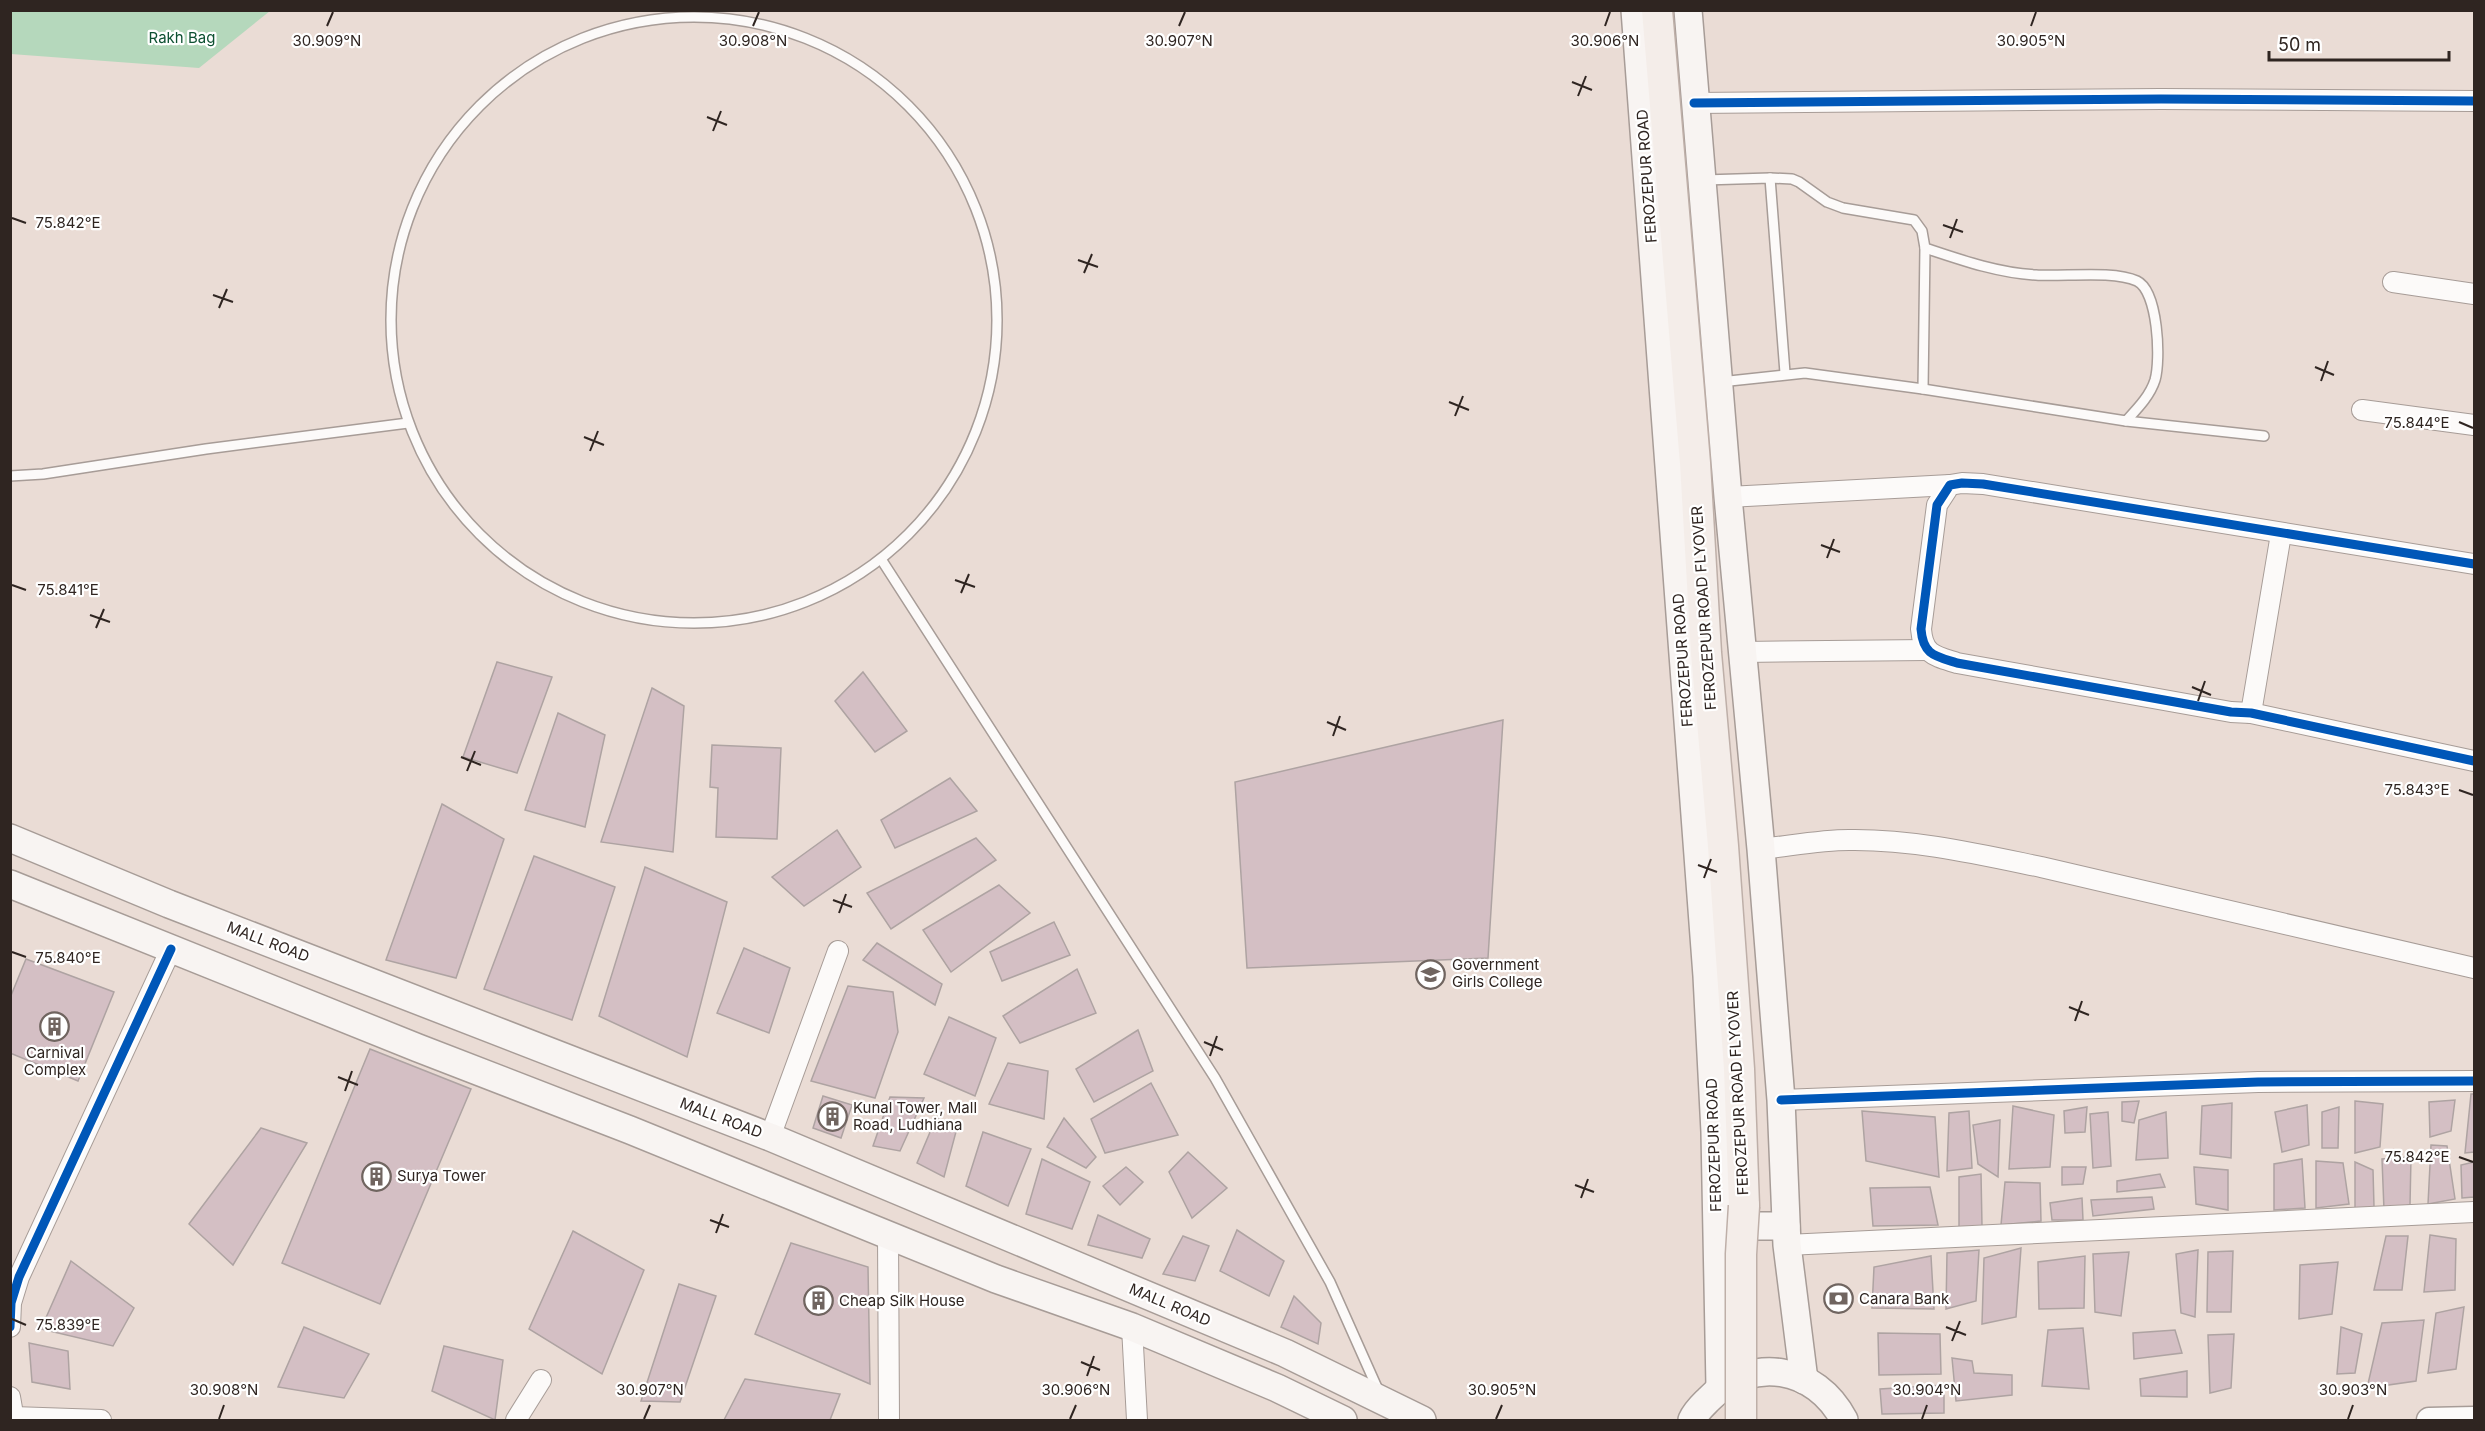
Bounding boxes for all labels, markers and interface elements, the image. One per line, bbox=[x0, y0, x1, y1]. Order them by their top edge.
scale bar bbox=[2269, 24, 2449, 62]
park label: Rakh Bag bbox=[149, 28, 215, 47]
text: 30.909°N bbox=[293, 31, 361, 50]
text: 30.908°N bbox=[719, 31, 787, 50]
text: 30.907°N bbox=[1145, 31, 1213, 50]
text: 30.906°N bbox=[1571, 31, 1639, 50]
text: 30.905°N bbox=[1997, 31, 2065, 50]
text: 50 m bbox=[2278, 34, 2321, 55]
street label: FEROZEPUR ROAD bbox=[1632, 109, 1661, 243]
text: 75.842°E bbox=[35, 213, 101, 232]
text: 75.844°E bbox=[2384, 413, 2450, 432]
street label: FEROZEPUR ROAD FLYOVER bbox=[1687, 505, 1720, 711]
text: 75.841°E bbox=[37, 580, 99, 599]
street label: FEROZEPUR ROAD bbox=[1668, 593, 1697, 727]
text: 75.843°E bbox=[2385, 780, 2449, 799]
street label: MALL ROAD bbox=[224, 917, 312, 966]
text: 75.840°E bbox=[35, 948, 101, 967]
place label: Government Girls College bbox=[1452, 955, 1542, 991]
school or university icon: Government Girls College bbox=[1415, 958, 1447, 990]
street label: FEROZEPUR ROAD FLYOVER bbox=[1723, 990, 1752, 1196]
building icon: Carnival Complex bbox=[39, 1010, 71, 1042]
place label: Carnival Complex bbox=[24, 1043, 86, 1079]
street label: FEROZEPUR ROAD bbox=[1702, 1078, 1725, 1212]
street label: MALL ROAD bbox=[677, 1093, 765, 1142]
place label: Kunal Tower, Mall Road, Ludhiana bbox=[853, 1098, 977, 1134]
building icon: Kunal Tower, Mall Road, Ludhiana bbox=[816, 1101, 848, 1133]
text: 75.842°E bbox=[2384, 1147, 2450, 1166]
building icon: Surya Tower bbox=[360, 1160, 392, 1192]
place label: Surya Tower bbox=[397, 1166, 486, 1185]
street label: MALL ROAD bbox=[1126, 1279, 1214, 1330]
bank icon: Canara Bank bbox=[1822, 1283, 1854, 1315]
building icon: Cheap Silk House bbox=[802, 1285, 834, 1317]
place label: Canara Bank bbox=[1859, 1289, 1950, 1308]
place label: Cheap Silk House bbox=[839, 1291, 965, 1310]
text: 75.839°E bbox=[36, 1315, 100, 1334]
text: 30.908°N bbox=[190, 1380, 258, 1399]
text: 30.907°N bbox=[616, 1380, 684, 1399]
text: 30.906°N bbox=[1042, 1380, 1110, 1399]
text: 30.905°N bbox=[1468, 1380, 1536, 1399]
text: 30.904°N bbox=[1893, 1380, 1961, 1399]
text: 30.903°N bbox=[2319, 1380, 2387, 1399]

